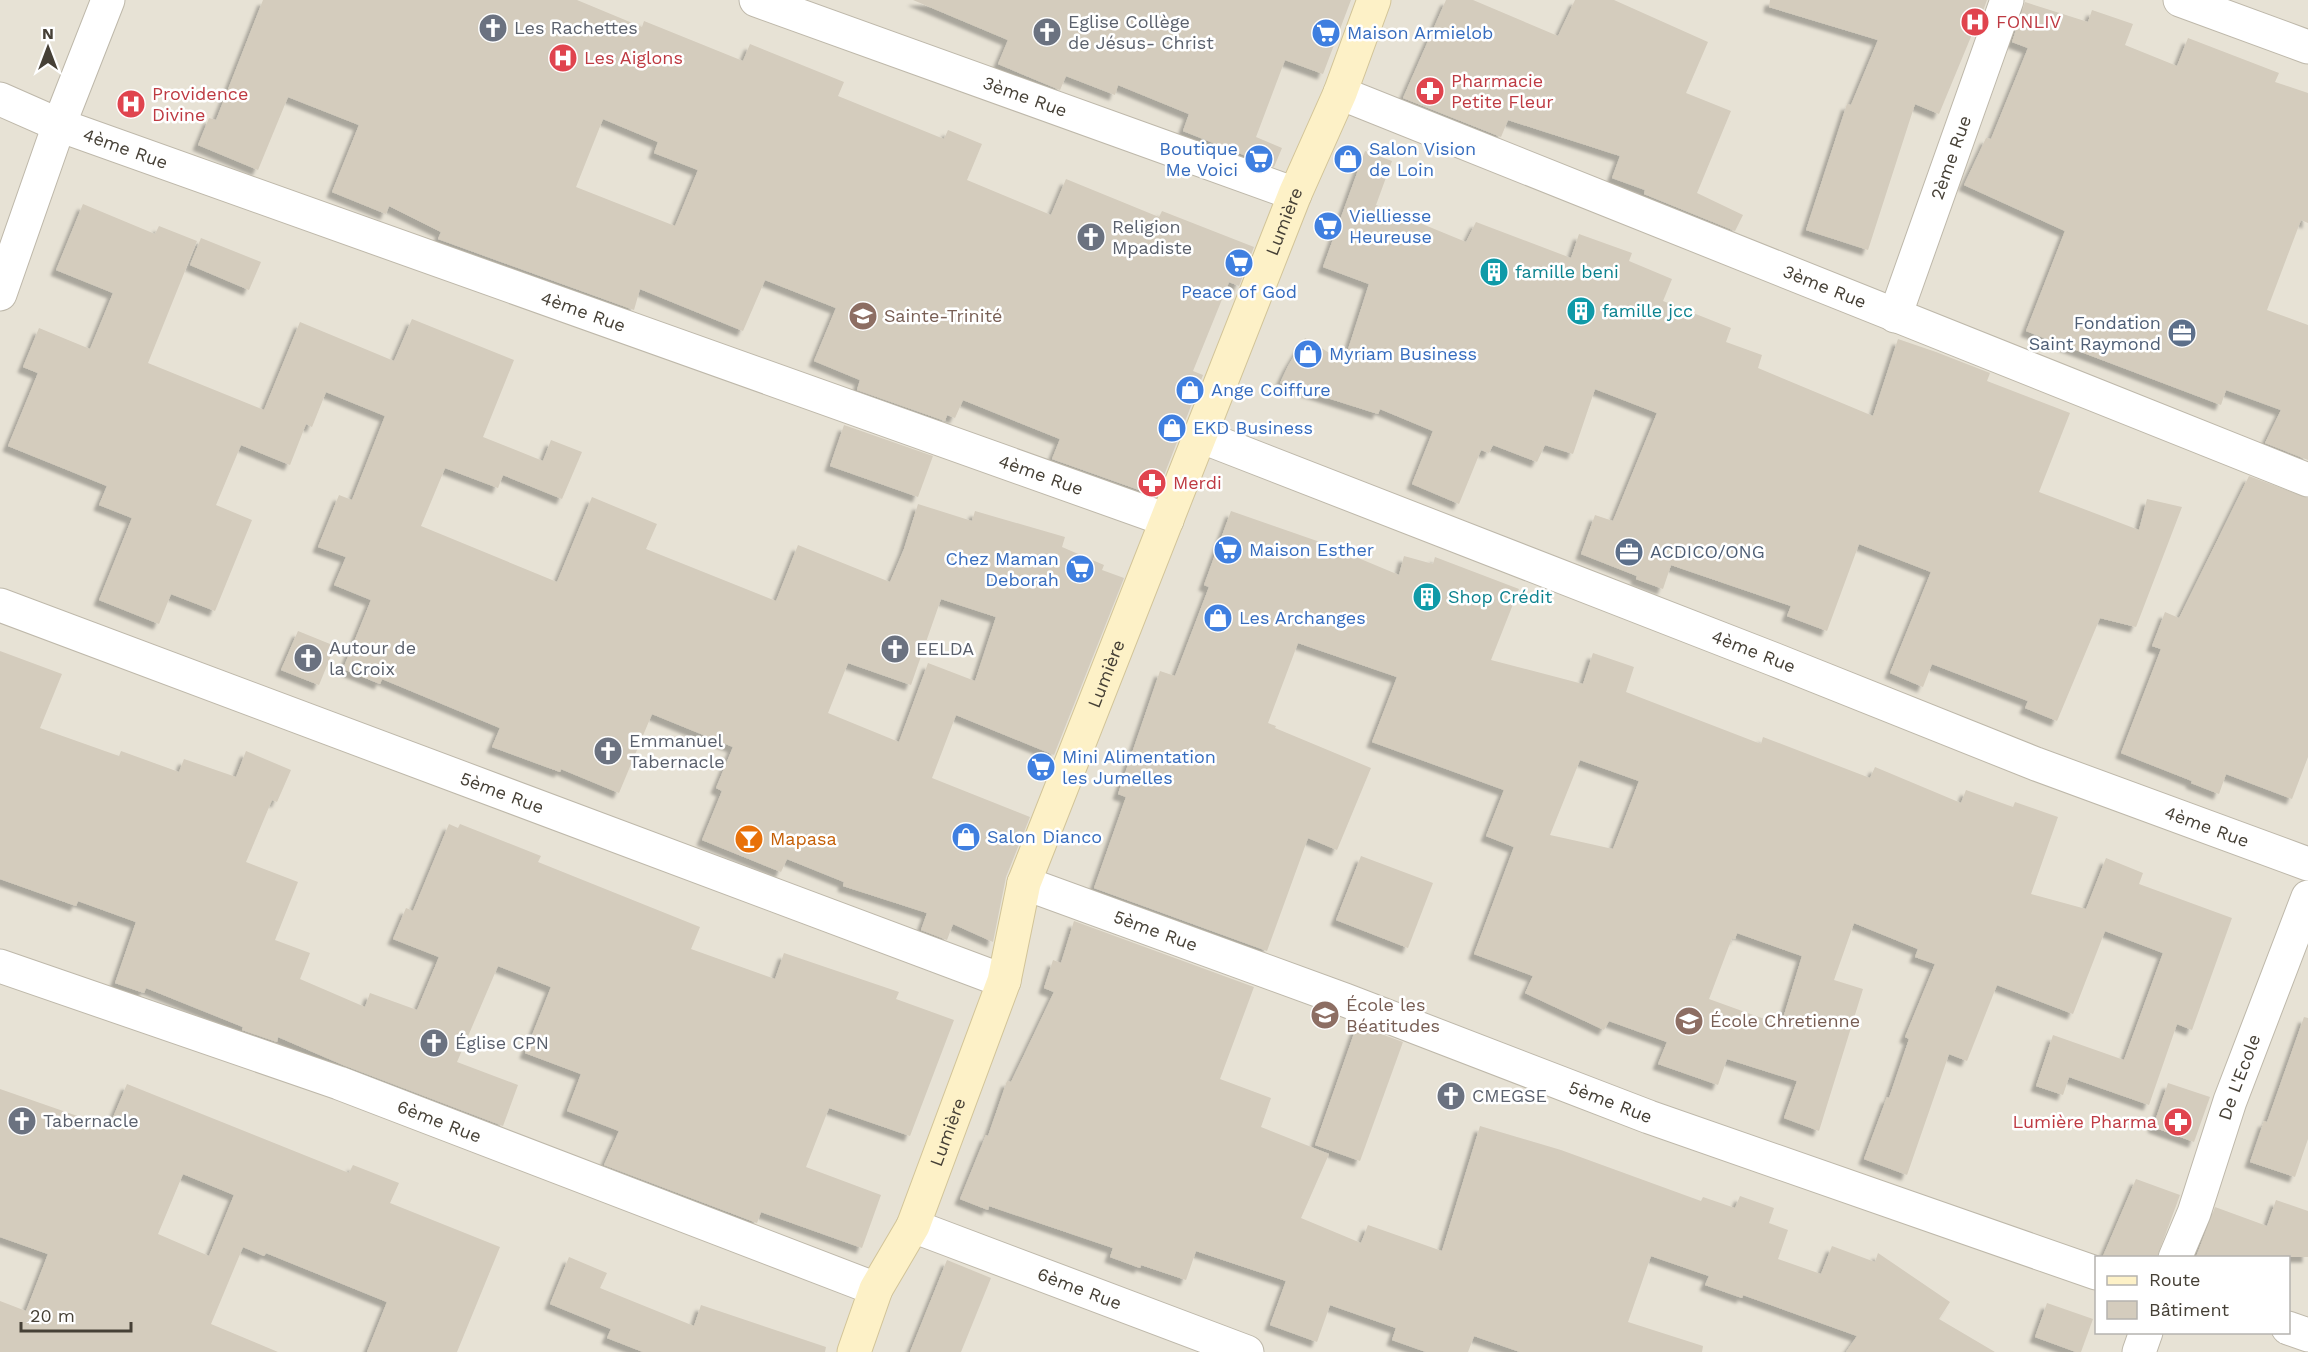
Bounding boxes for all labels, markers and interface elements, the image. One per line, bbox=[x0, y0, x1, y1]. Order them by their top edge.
hospital icon: FONLIV bbox=[1959, 6, 1991, 38]
place label: Eglise Collège de Jésus- Christ bbox=[1068, 11, 1214, 53]
place label: FONLIV bbox=[1996, 11, 2062, 32]
church icon: Les Rachettes bbox=[477, 12, 509, 44]
church icon: Eglise Collège de Jésus- Christ bbox=[1031, 16, 1063, 48]
place label: Les Rachettes bbox=[514, 17, 638, 38]
supermarket icon: Maison Armielob bbox=[1310, 17, 1342, 49]
north arrow bbox=[18, 18, 78, 78]
place label: Maison Armielob bbox=[1347, 22, 1493, 43]
text: N bbox=[42, 24, 54, 43]
hospital icon: Les Aiglons bbox=[547, 42, 579, 74]
place label: Les Aiglons bbox=[584, 47, 683, 68]
place label: Pharmacie Petite Fleur bbox=[1451, 70, 1554, 112]
street label: 3ème Rue bbox=[980, 72, 1070, 121]
pharmacy icon: Pharmacie Petite Fleur bbox=[1414, 75, 1446, 107]
place label: Providence Divine bbox=[152, 83, 248, 125]
hospital icon: Providence Divine bbox=[115, 88, 147, 120]
street label: 2ème Rue bbox=[1926, 113, 1975, 202]
street label: 4ème Rue bbox=[80, 123, 171, 173]
place label: Boutique Me Voici bbox=[1159, 138, 1238, 180]
place label: Salon Vision de Loin bbox=[1369, 138, 1476, 180]
supermarket icon: Boutique Me Voici bbox=[1243, 143, 1275, 175]
shop icon: Salon Vision de Loin bbox=[1332, 143, 1364, 175]
street label: Lumière bbox=[1261, 184, 1307, 258]
place label: Vielliesse Heureuse bbox=[1349, 205, 1432, 247]
supermarket icon: Vielliesse Heureuse bbox=[1312, 210, 1344, 242]
place label: Religion Mpadiste bbox=[1112, 216, 1192, 258]
church icon: Religion Mpadiste bbox=[1075, 221, 1107, 253]
supermarket icon: Peace of God bbox=[1223, 247, 1255, 279]
building icon: famille beni bbox=[1478, 256, 1510, 288]
street label: 3ème Rue bbox=[1780, 260, 1870, 312]
place label: famille beni bbox=[1515, 261, 1619, 282]
place label: Peace of God bbox=[1181, 281, 1297, 302]
street label: 4ème Rue bbox=[538, 287, 629, 336]
building icon: famille jcc bbox=[1565, 295, 1597, 327]
school or university icon: Sainte-Trinité bbox=[847, 300, 879, 332]
place label: famille jcc bbox=[1602, 300, 1693, 321]
place label: Sainte-Trinité bbox=[884, 305, 1002, 326]
place label: Fondation Saint Raymond bbox=[2029, 312, 2161, 354]
office icon: Fondation Saint Raymond bbox=[2166, 317, 2198, 349]
shop icon: Myriam Business bbox=[1292, 338, 1324, 370]
place label: Myriam Business bbox=[1329, 343, 1477, 364]
shop icon: Ange Coiffure bbox=[1174, 374, 1206, 406]
place label: Ange Coiffure bbox=[1211, 379, 1331, 400]
shop icon: EKD Business bbox=[1156, 412, 1188, 444]
place label: EKD Business bbox=[1193, 417, 1313, 438]
street label: 4ème Rue bbox=[996, 450, 1086, 499]
pharmacy icon: Merdi bbox=[1136, 467, 1168, 499]
place label: Merdi bbox=[1173, 472, 1222, 493]
supermarket icon: Maison Esther bbox=[1212, 534, 1244, 566]
office icon: ACDICO/ONG bbox=[1613, 536, 1645, 568]
place label: Maison Esther bbox=[1249, 539, 1374, 560]
place label: ACDICO/ONG bbox=[1650, 541, 1765, 562]
place label: Chez Maman Deborah bbox=[945, 548, 1059, 590]
supermarket icon: Chez Maman Deborah bbox=[1064, 553, 1096, 585]
building icon: Shop Crédit bbox=[1411, 581, 1443, 613]
place label: Shop Crédit bbox=[1448, 586, 1553, 607]
shop icon: Les Archanges bbox=[1202, 602, 1234, 634]
place label: Les Archanges bbox=[1239, 607, 1366, 628]
street label: 4ème Rue bbox=[1709, 625, 1799, 677]
church icon: EELDA bbox=[879, 633, 911, 665]
street label: Lumière bbox=[1083, 636, 1129, 711]
place label: Autour de la Croix bbox=[329, 637, 416, 679]
place label: EELDA bbox=[916, 638, 974, 659]
church icon: Autour de la Croix bbox=[292, 642, 324, 674]
place label: Emmanuel Tabernacle bbox=[629, 730, 725, 772]
church icon: Emmanuel Tabernacle bbox=[592, 735, 624, 767]
place label: Mini Alimentation les Jumelles bbox=[1062, 746, 1216, 788]
supermarket icon: Mini Alimentation les Jumelles bbox=[1025, 751, 1057, 783]
street label: 5ème Rue bbox=[457, 767, 547, 818]
street label: 4ème Rue bbox=[2162, 801, 2252, 851]
shop icon: Salon Dianco bbox=[950, 821, 982, 853]
bar icon: Mapasa bbox=[733, 823, 765, 855]
place label: Salon Dianco bbox=[987, 826, 1102, 847]
place label: Mapasa bbox=[770, 828, 837, 849]
street label: 5ème Rue bbox=[1111, 906, 1201, 955]
place label: École les Béatitudes bbox=[1346, 994, 1440, 1036]
school or university icon: École les Béatitudes bbox=[1309, 999, 1341, 1031]
school or university icon: École Chretienne bbox=[1673, 1005, 1705, 1037]
place label: École Chretienne bbox=[1710, 1010, 1860, 1031]
church icon: Église CPN bbox=[418, 1027, 450, 1059]
street label: De L'Ecole bbox=[2214, 1031, 2265, 1123]
place label: Église CPN bbox=[455, 1032, 549, 1053]
street label: 5ème Rue bbox=[1566, 1076, 1655, 1127]
church icon: CMEGSE bbox=[1435, 1080, 1467, 1112]
place label: CMEGSE bbox=[1472, 1085, 1547, 1106]
street label: 6ème Rue bbox=[394, 1095, 484, 1147]
street label: Lumière bbox=[925, 1095, 970, 1169]
church icon: Tabernacle bbox=[6, 1105, 38, 1137]
pharmacy icon: Lumière Pharma bbox=[2162, 1106, 2194, 1138]
place label: Tabernacle bbox=[43, 1110, 139, 1131]
place label: Lumière Pharma bbox=[2012, 1111, 2157, 1132]
legend bbox=[2095, 1256, 2290, 1334]
street label: 6ème Rue bbox=[1035, 1263, 1125, 1314]
text: Route bbox=[2149, 1269, 2201, 1290]
scale bar bbox=[21, 1295, 130, 1333]
text: Bâtiment bbox=[2149, 1299, 2229, 1320]
text: 20 m bbox=[30, 1305, 75, 1326]

